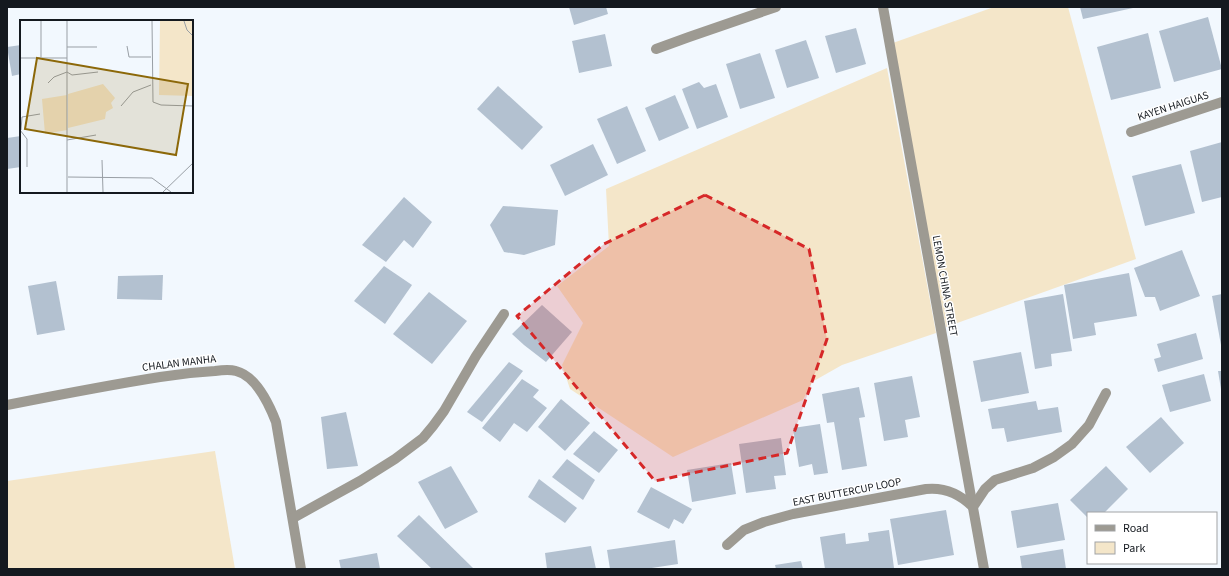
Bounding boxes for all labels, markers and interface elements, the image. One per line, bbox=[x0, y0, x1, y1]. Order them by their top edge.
inset map bbox=[20, 20, 193, 193]
street label: KAYEN HAIGUAS bbox=[1135, 87, 1211, 125]
street label: LEMON CHINA STREET bbox=[929, 234, 961, 338]
street label: CHALAN MANHA bbox=[141, 351, 217, 375]
street label: EAST BUTTERCUP LOOP bbox=[791, 474, 903, 510]
legend bbox=[1087, 512, 1217, 564]
text: Road bbox=[1123, 520, 1149, 537]
text: Park bbox=[1123, 540, 1145, 557]

